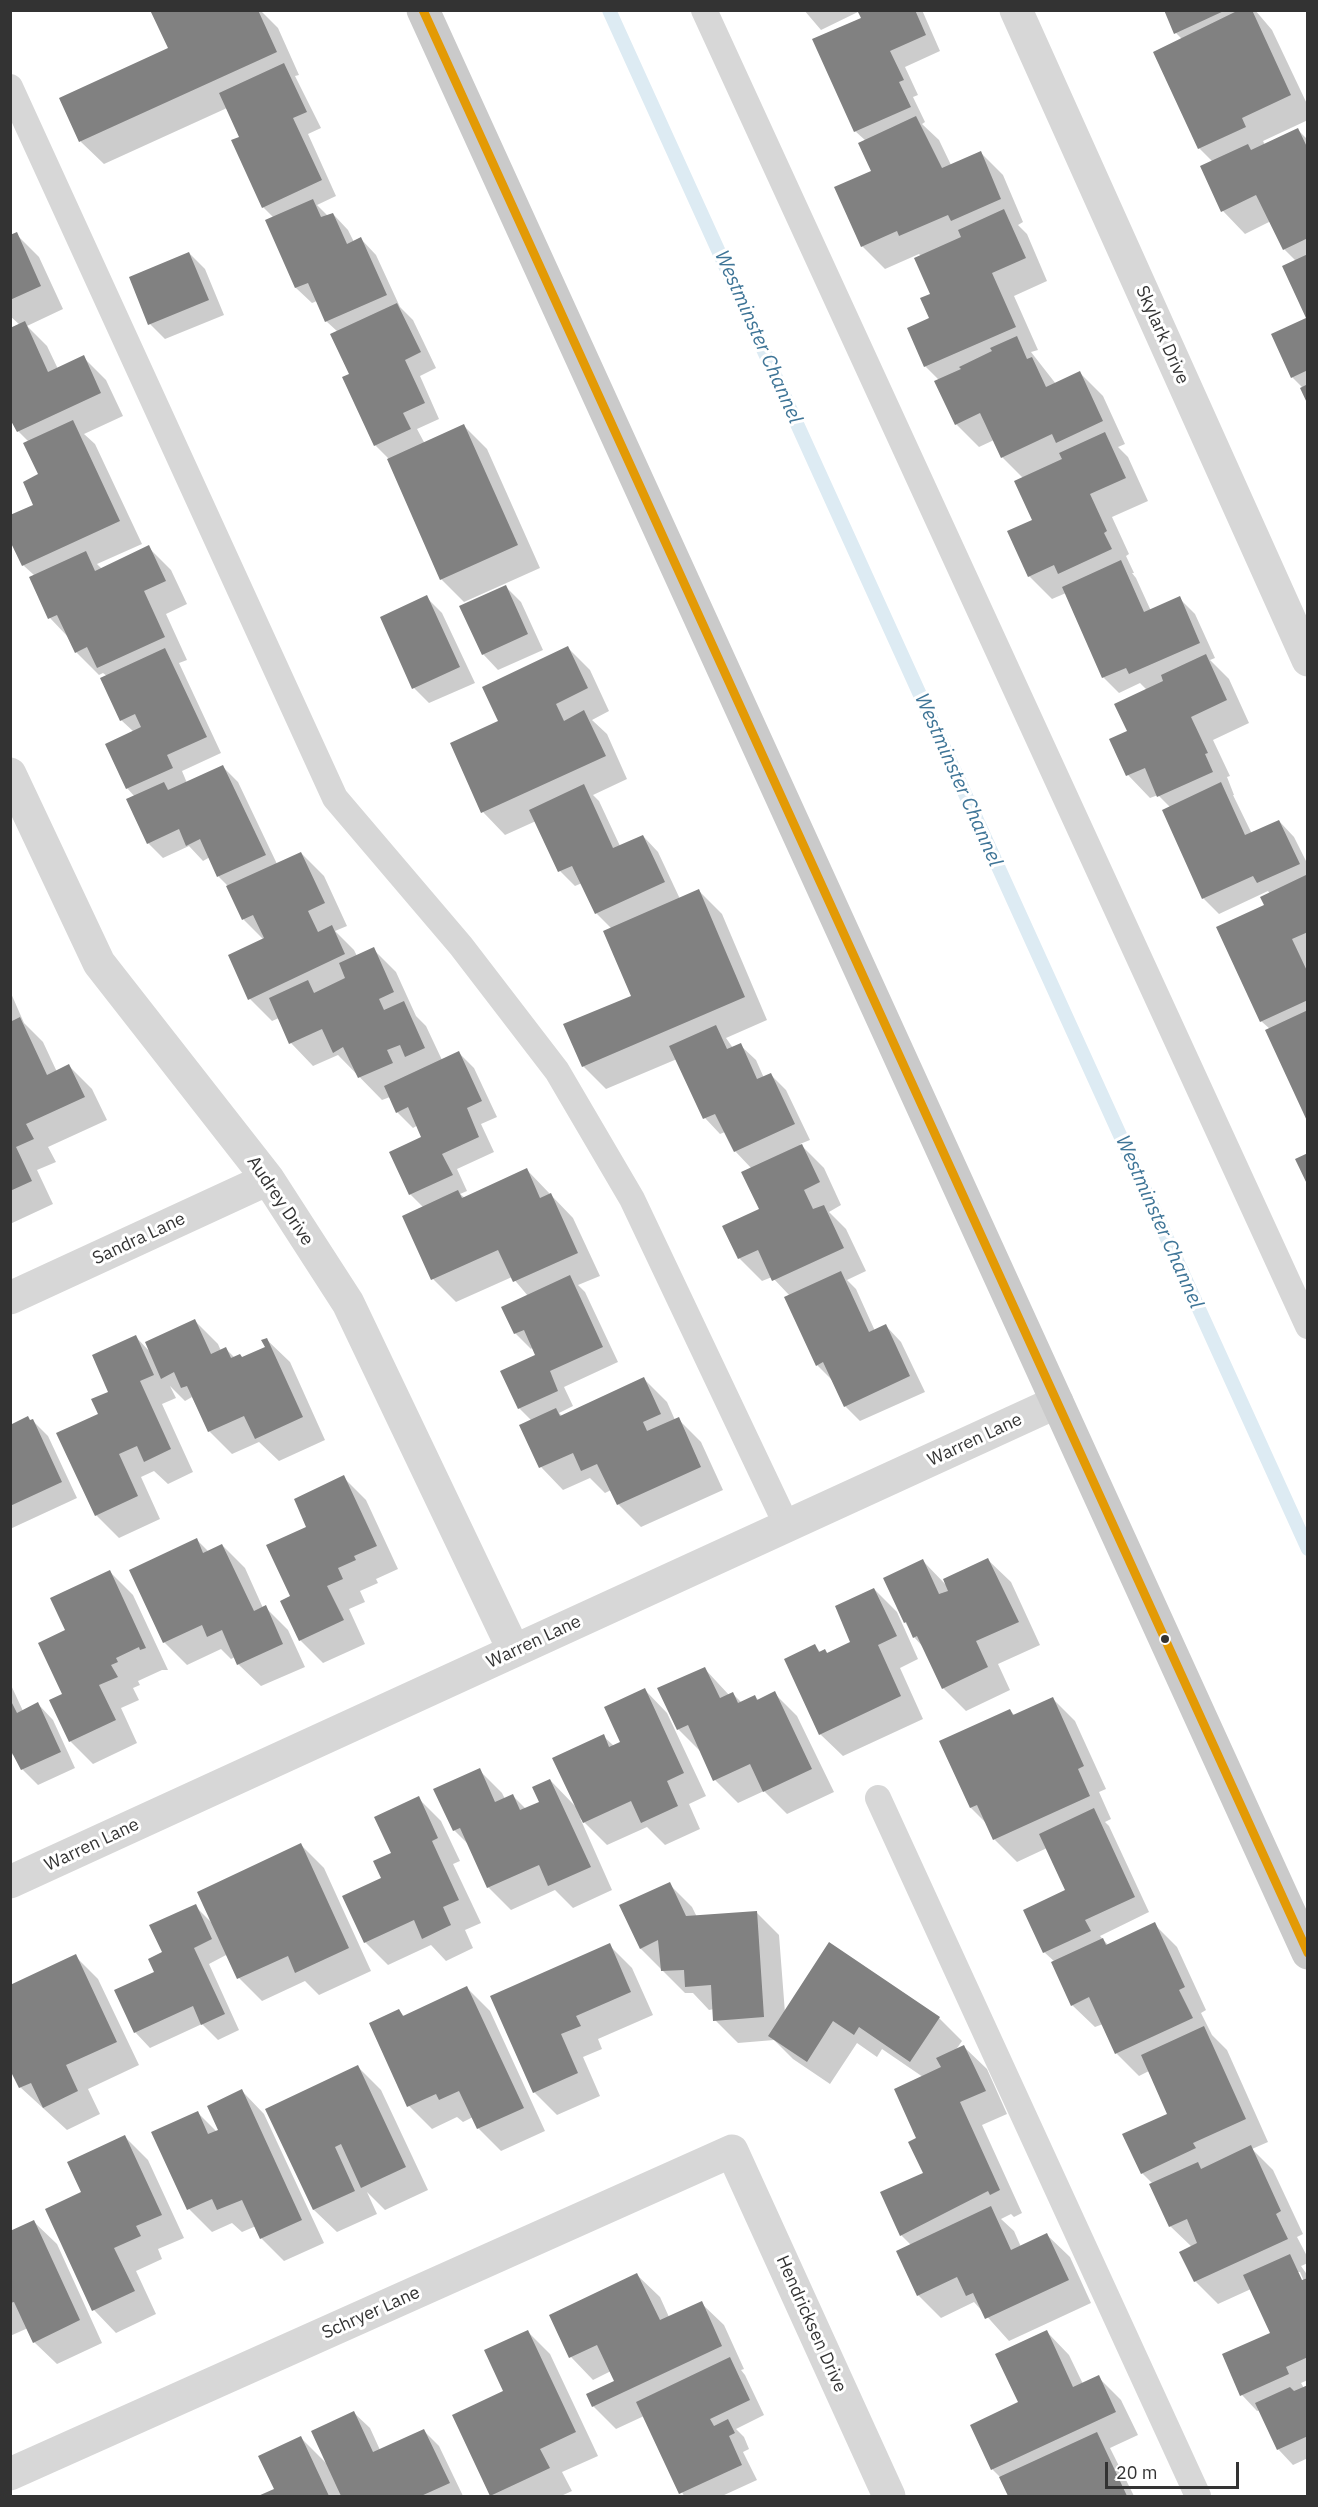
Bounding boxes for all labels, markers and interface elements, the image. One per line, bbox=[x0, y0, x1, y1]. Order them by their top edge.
water label: Westminster Channel bbox=[709, 247, 807, 427]
street label: Skylark Drive bbox=[1131, 282, 1193, 388]
water label: Westminster Channel bbox=[909, 690, 1007, 870]
water label: Westminster Channel bbox=[1110, 1132, 1208, 1312]
street label: Audrey Drive bbox=[242, 1152, 318, 1250]
street label: Sandra Lane bbox=[89, 1208, 189, 1270]
street label: Warren Lane bbox=[924, 1409, 1026, 1471]
street label: Warren Lane bbox=[483, 1611, 585, 1673]
unlabelled marker bbox=[1159, 1633, 1171, 1645]
street label: Warren Lane bbox=[41, 1814, 143, 1876]
street label: Hendricksen Drive bbox=[771, 2252, 851, 2396]
street label: Schryer Lane bbox=[319, 2282, 423, 2344]
scale bar bbox=[1108, 2450, 1242, 2488]
text: 20 m bbox=[1116, 2461, 1158, 2484]

